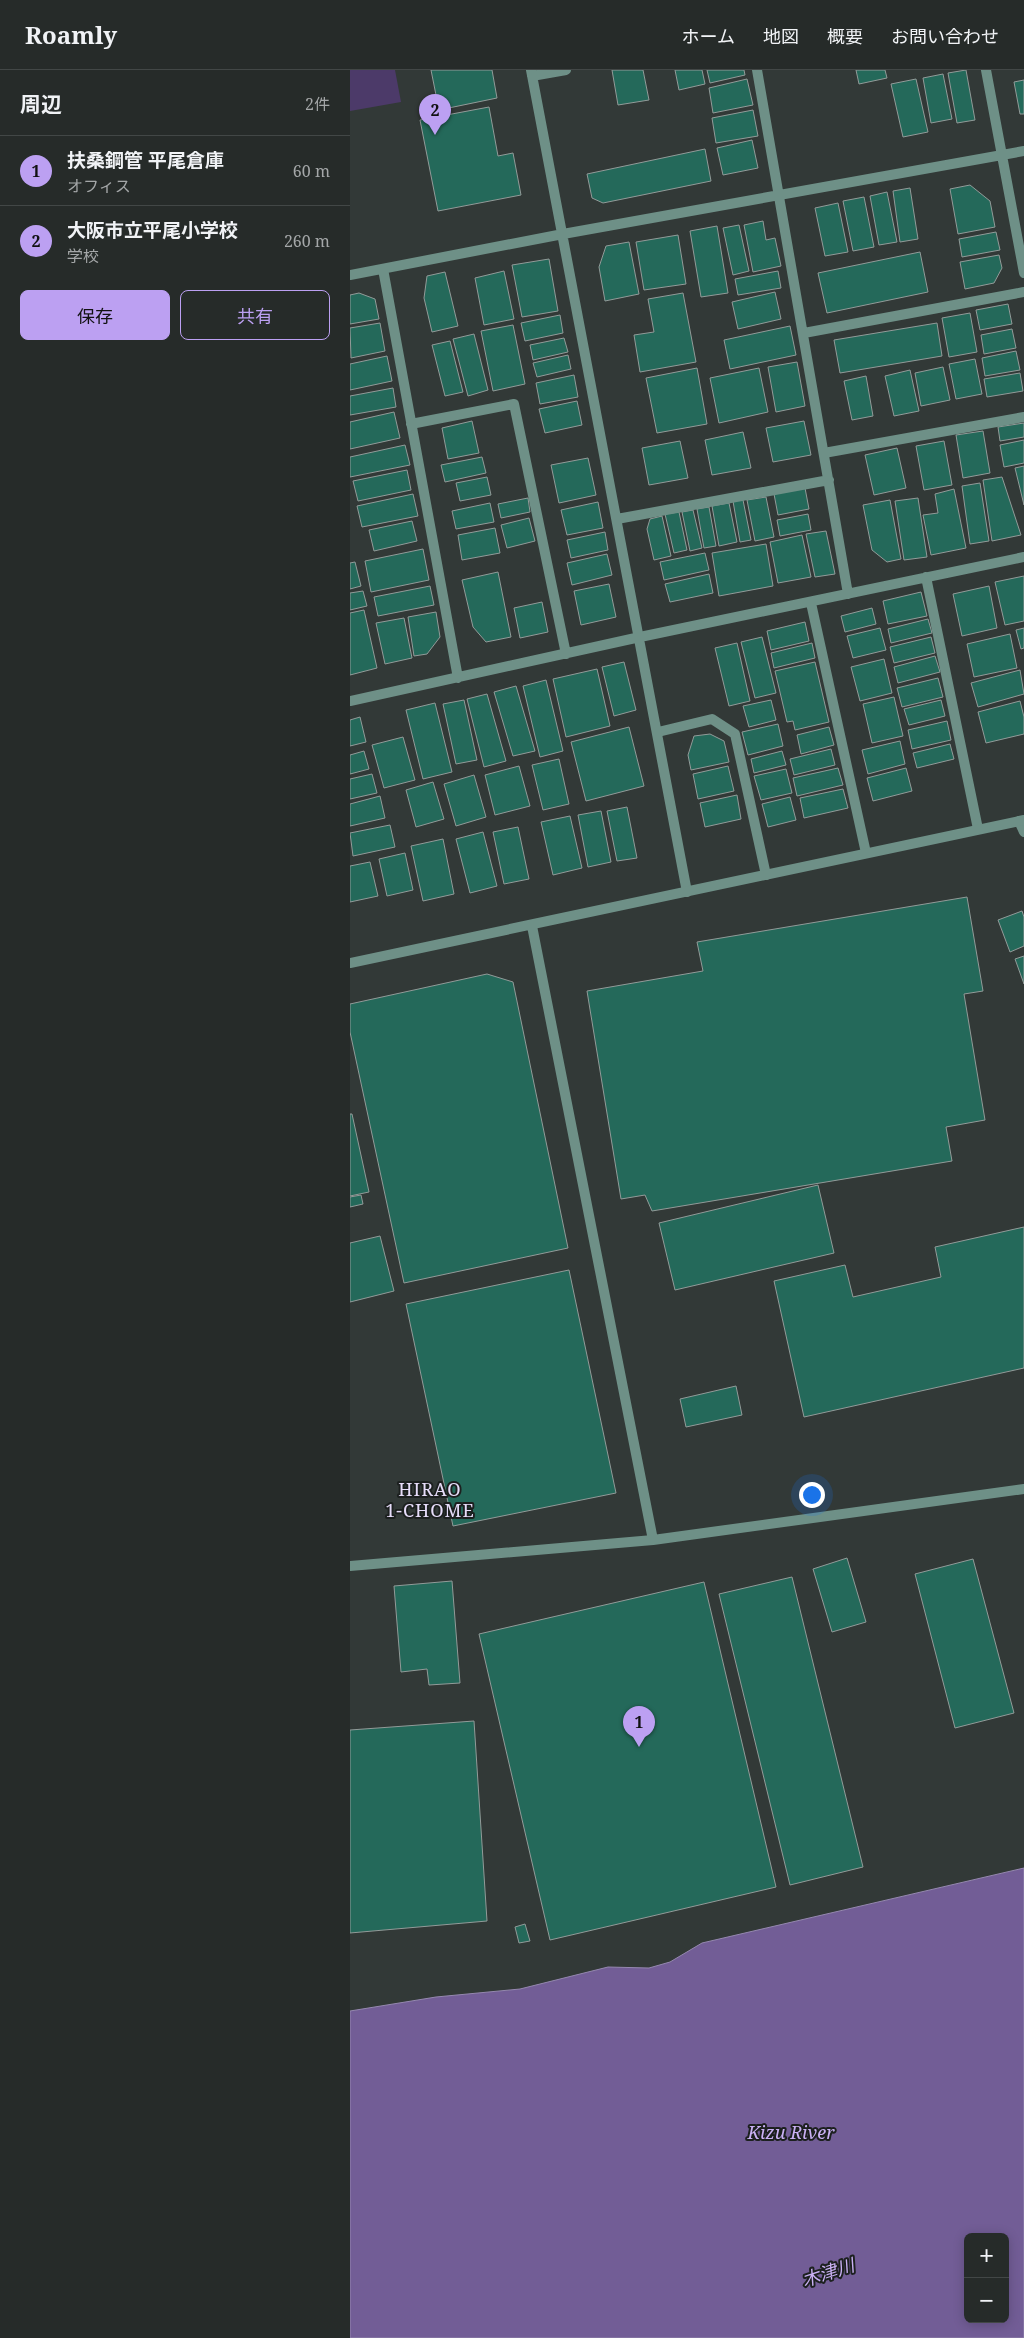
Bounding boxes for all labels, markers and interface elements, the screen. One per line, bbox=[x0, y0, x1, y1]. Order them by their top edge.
text: Roamly bbox=[25, 18, 117, 51]
text: ホーム bbox=[682, 24, 735, 48]
text: 地図 bbox=[763, 24, 799, 48]
text: 概要 bbox=[827, 24, 863, 48]
text: お問い合わせ bbox=[891, 24, 999, 48]
text: 周辺 bbox=[20, 90, 62, 118]
text: 2件 bbox=[305, 93, 330, 115]
pin: 2 bbox=[419, 94, 451, 135]
text: 扶桑鋼管 平尾倉庫 bbox=[67, 147, 224, 173]
text: 1 bbox=[31, 160, 41, 182]
text: 60 m bbox=[293, 160, 330, 182]
text: オフィス bbox=[67, 175, 131, 197]
text: 大阪市立平尾小学校 bbox=[67, 217, 238, 243]
text: 2 bbox=[31, 230, 41, 252]
text: 260 m bbox=[284, 230, 330, 252]
text: 学校 bbox=[67, 245, 99, 267]
button: 保存 bbox=[20, 290, 170, 340]
button: 共有 bbox=[180, 290, 330, 340]
district label: HIRAO 1-CHOME bbox=[385, 1477, 475, 1522]
your location bbox=[799, 1482, 825, 1508]
pin: 1 bbox=[623, 1706, 655, 1747]
water label: Kizu River bbox=[746, 2120, 835, 2144]
map controls bbox=[964, 2233, 1009, 2323]
button: + bbox=[964, 2233, 1009, 2278]
water label: 木津川 bbox=[798, 2252, 859, 2292]
button: − bbox=[964, 2278, 1009, 2323]

